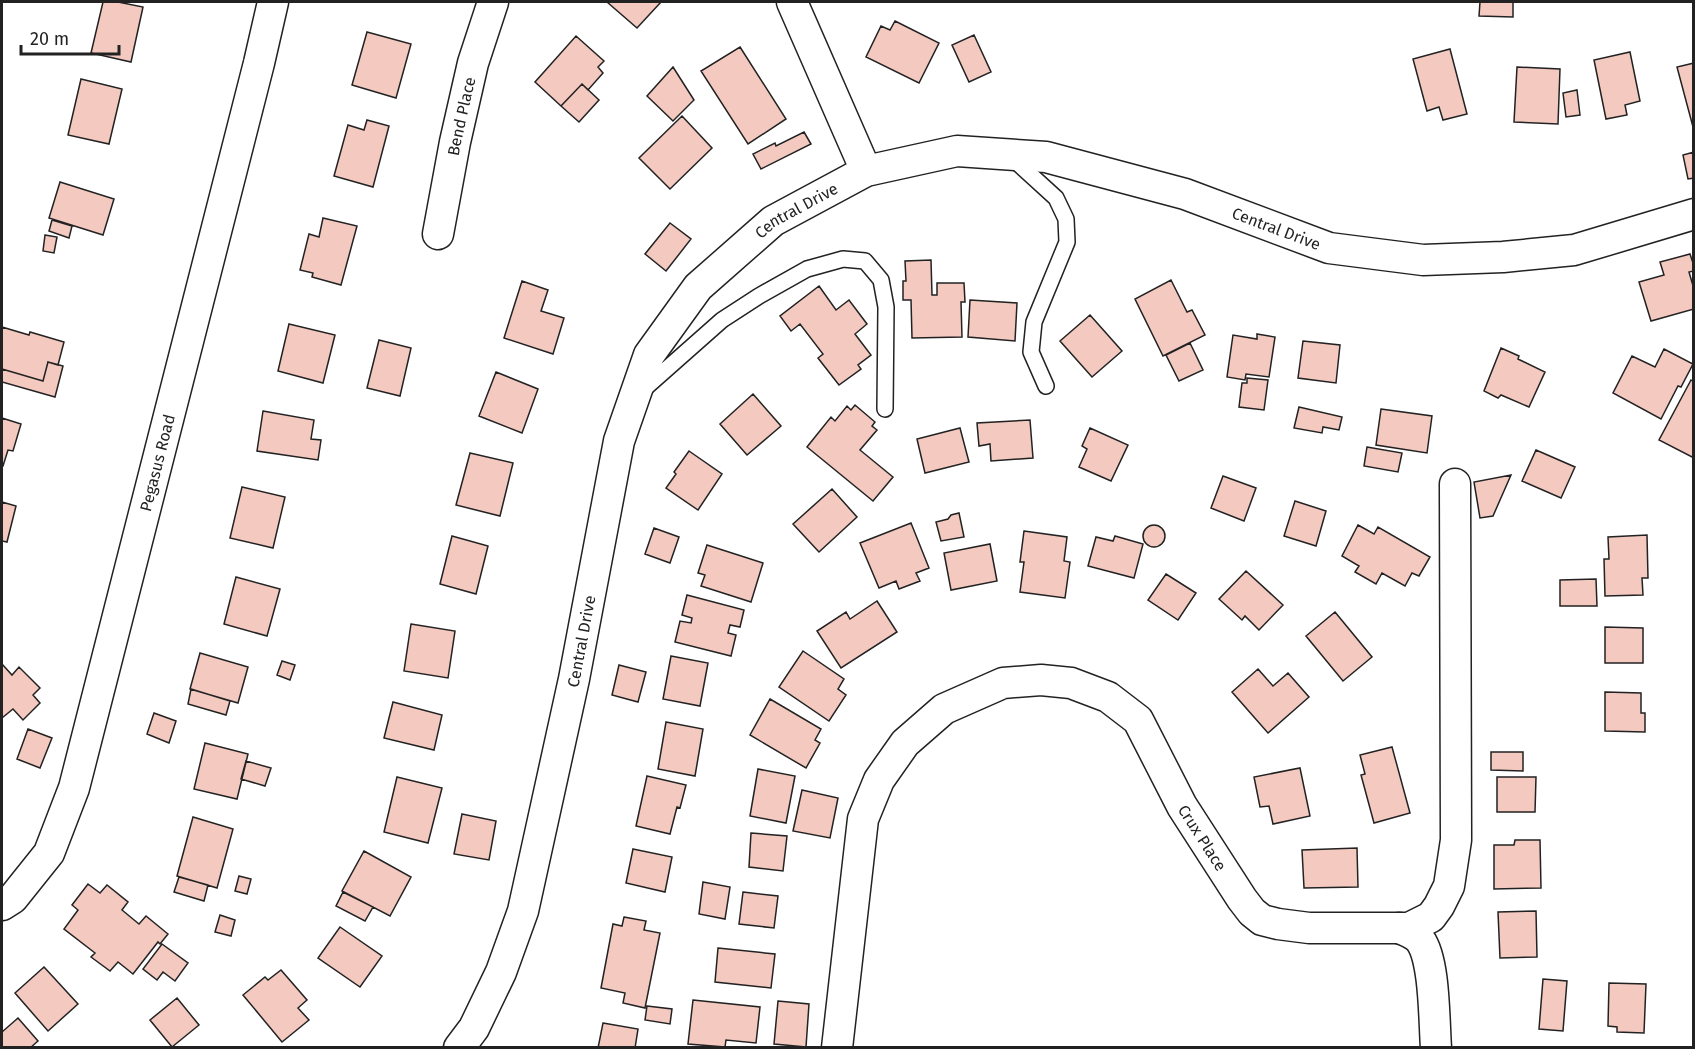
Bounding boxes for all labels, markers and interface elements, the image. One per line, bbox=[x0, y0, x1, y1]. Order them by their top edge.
scale bar bbox=[21, 18, 118, 56]
text: 20 m bbox=[30, 28, 69, 50]
street label: Bend Place bbox=[444, 75, 480, 157]
street label: Central Drive bbox=[751, 179, 841, 243]
street label: Central Drive bbox=[1229, 203, 1323, 254]
street label: Pegasus Road bbox=[136, 412, 179, 513]
street label: Central Drive bbox=[563, 594, 600, 689]
street label: Crux Place bbox=[1174, 801, 1230, 875]

